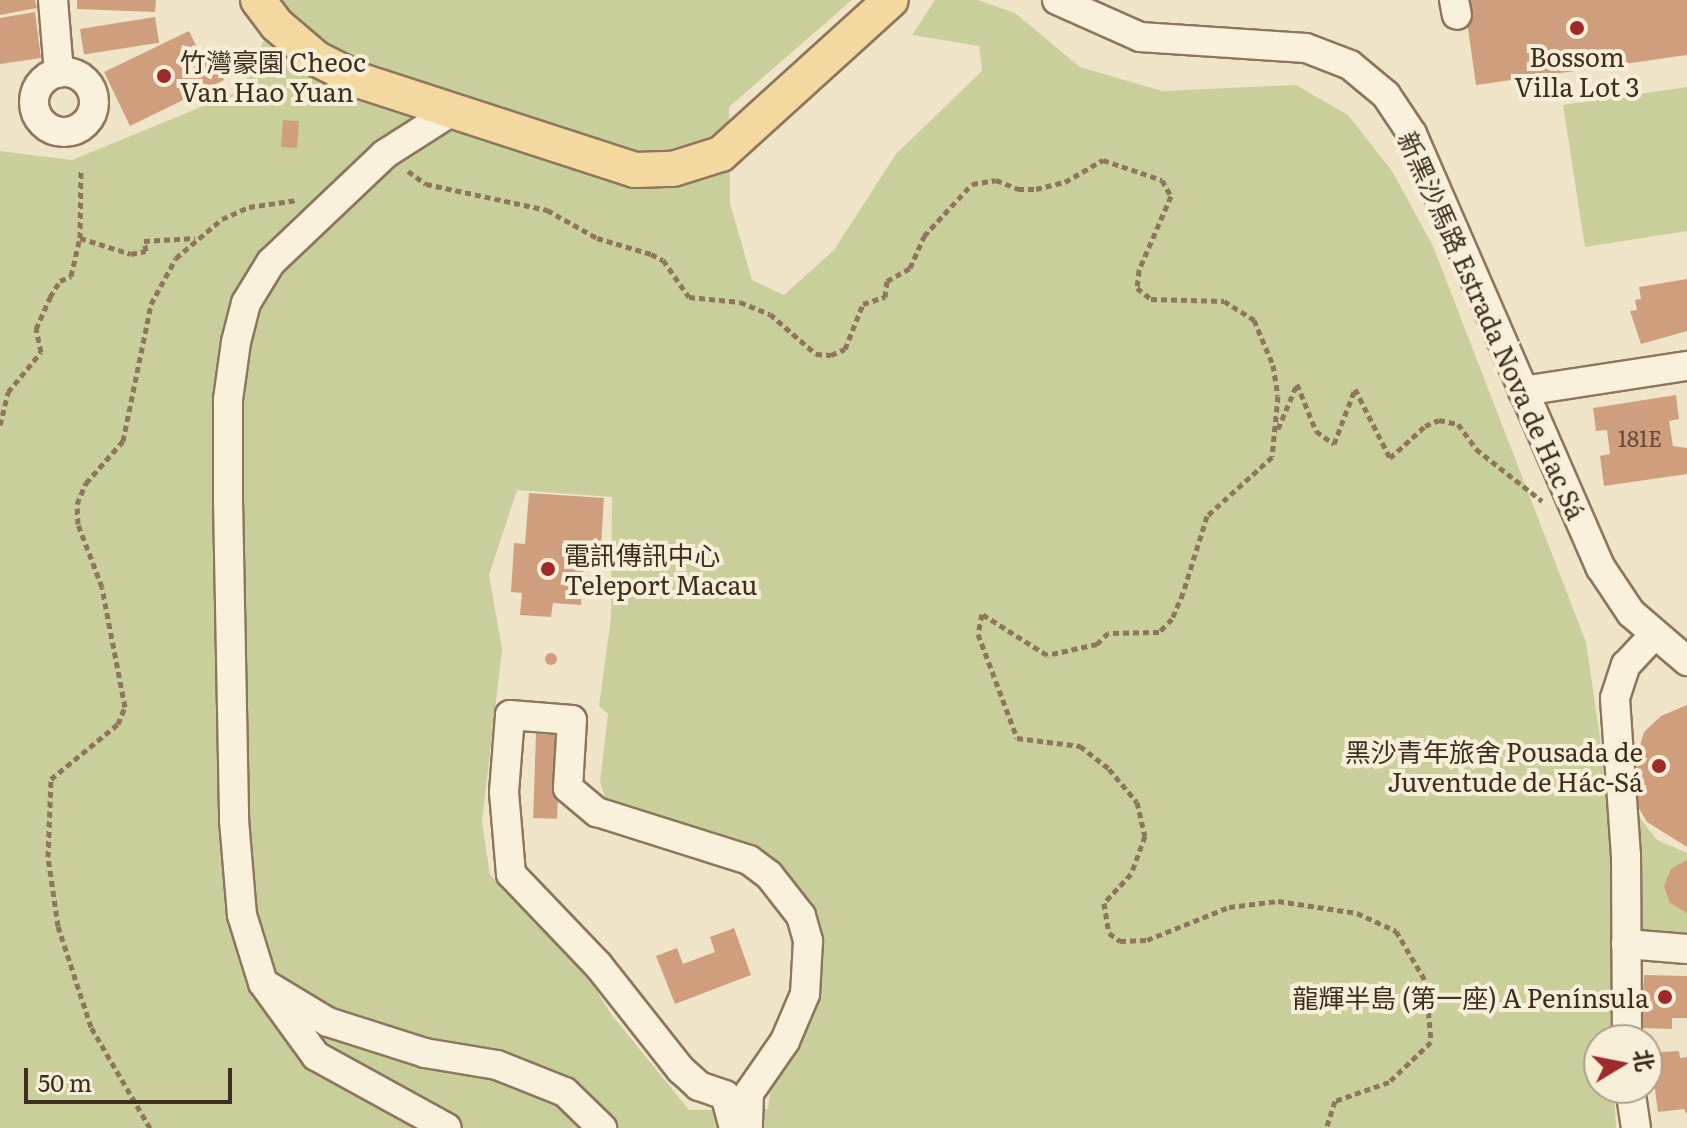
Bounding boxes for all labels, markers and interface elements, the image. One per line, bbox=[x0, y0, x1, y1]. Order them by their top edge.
marker: Bossom Villa Lot 3 bbox=[1568, 19, 1586, 37]
place label: Bossom Villa Lot 3 bbox=[1514, 40, 1640, 102]
place label: 竹灣豪園 Cheoc Van Hao Yuan bbox=[180, 45, 366, 106]
marker: 竹灣豪園 Cheoc Van Hao Yuan bbox=[155, 67, 173, 85]
street label: 新黑沙馬路 Estrada Nova de Hac Sá bbox=[1393, 126, 1593, 524]
house number: 181E bbox=[1618, 425, 1662, 451]
place label: 電訊傳訊中心 Teleport Macau bbox=[564, 538, 757, 600]
marker: 電訊傳訊中心 Teleport Macau bbox=[539, 560, 557, 578]
place label: 黑沙青年旅舍 Pousada de Juventude de Hác-Sá bbox=[1345, 735, 1643, 796]
marker: 黑沙青年旅舍 Pousada de Juventude de Hác-Sá bbox=[1650, 757, 1668, 775]
place label: 龍輝半島 (第一座) A Península bbox=[1292, 981, 1649, 1013]
marker: 龍輝半島 (第一座) A Península bbox=[1656, 988, 1674, 1006]
north arrow bbox=[1583, 1024, 1663, 1104]
text: 北 bbox=[1627, 1046, 1663, 1074]
scale bar bbox=[28, 1052, 236, 1102]
text: 50 m bbox=[38, 1064, 92, 1099]

